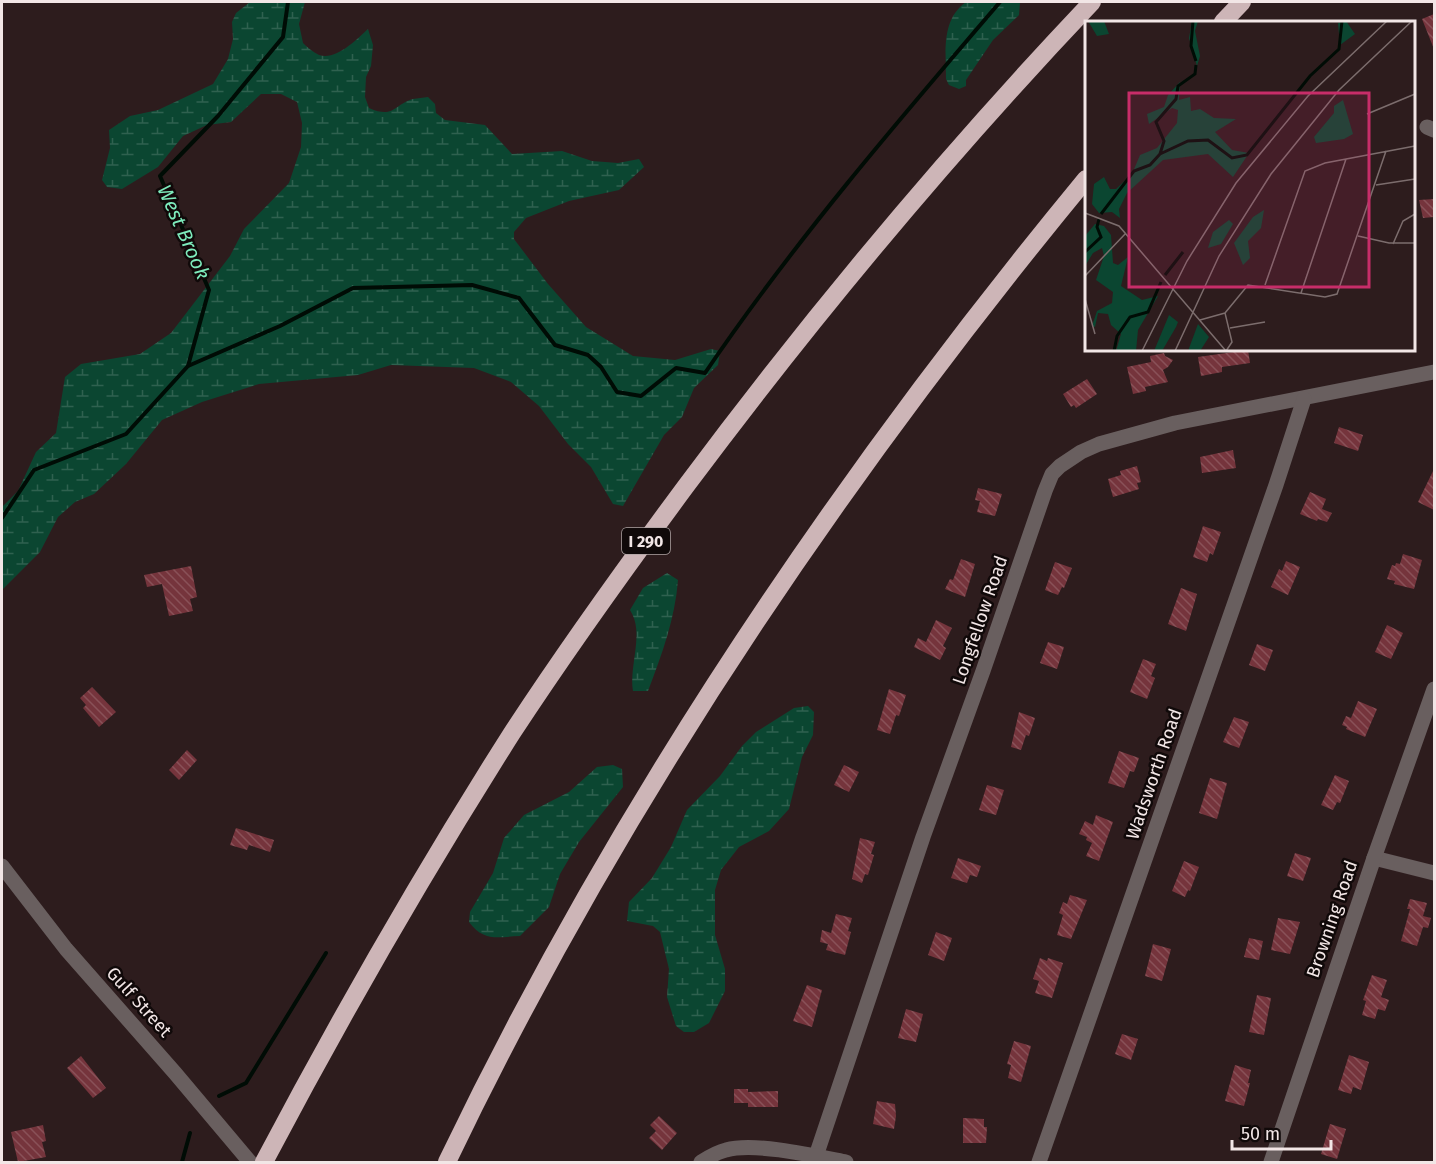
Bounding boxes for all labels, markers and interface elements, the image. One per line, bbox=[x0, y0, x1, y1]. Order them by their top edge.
inset map bbox=[1085, 21, 1415, 351]
water label: West Brook bbox=[152, 181, 216, 283]
road number: I 290 bbox=[622, 528, 670, 554]
street label: Longfellow Road bbox=[948, 553, 1012, 687]
street label: Wadsworth Road bbox=[1121, 706, 1187, 842]
street label: Browning Road bbox=[1302, 857, 1362, 981]
street label: Gulf Street bbox=[102, 962, 177, 1042]
scale bar bbox=[1232, 1113, 1331, 1151]
text: 50 m bbox=[1241, 1123, 1280, 1145]

